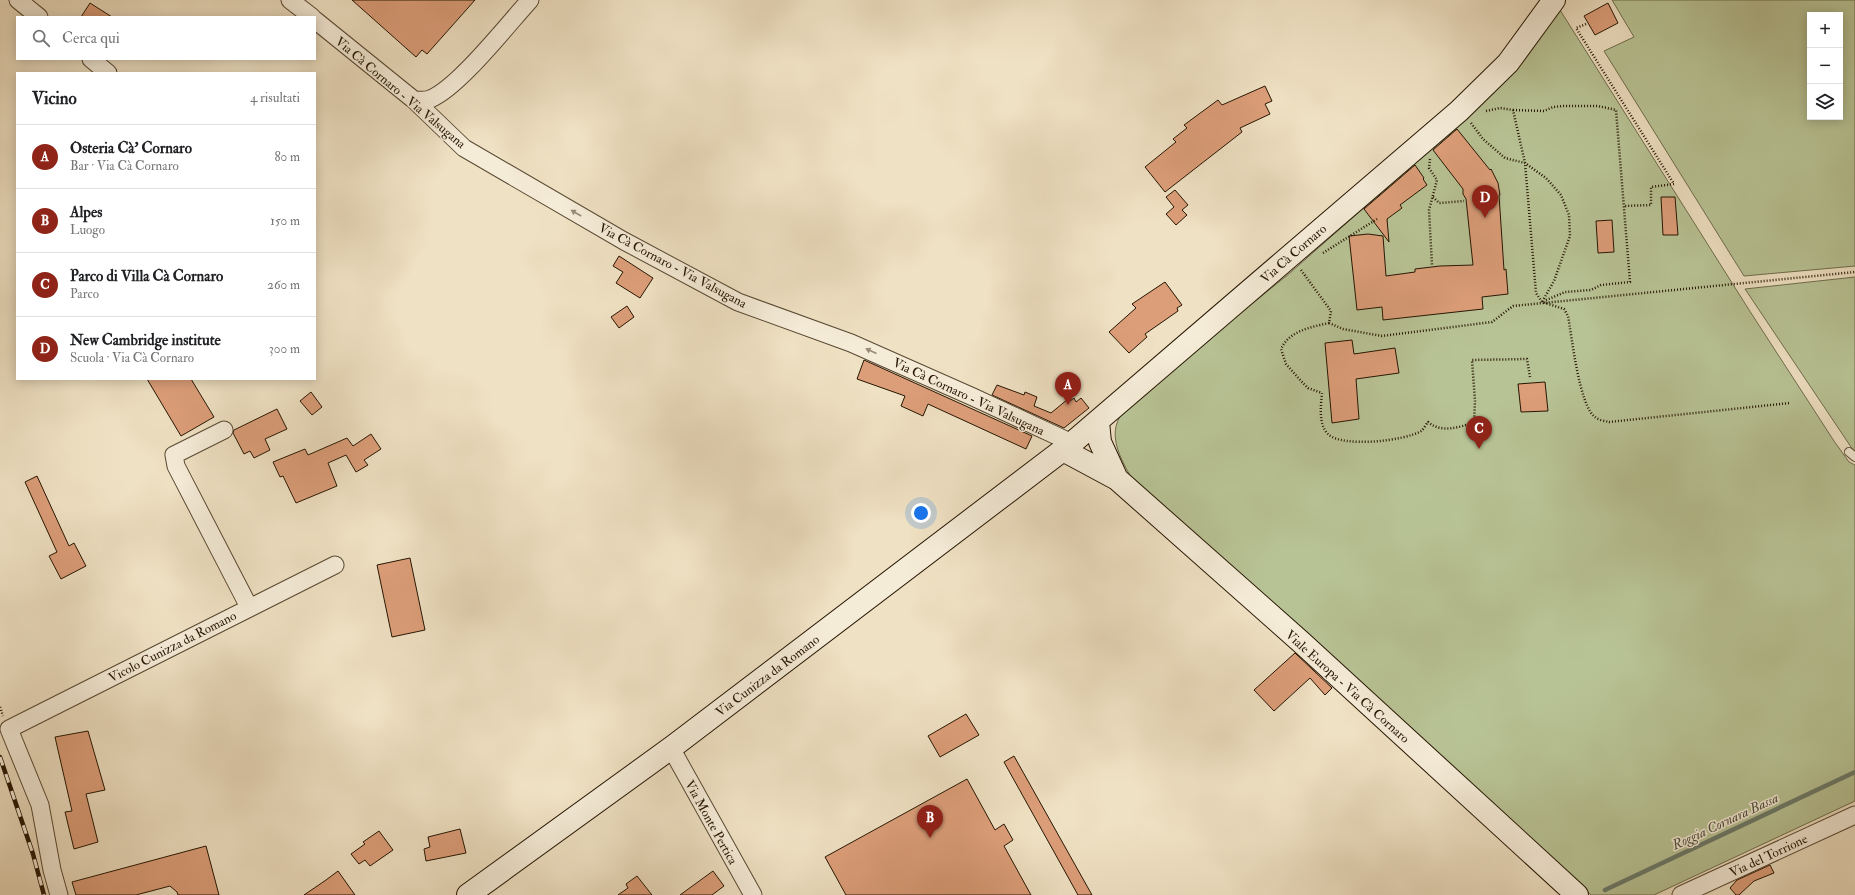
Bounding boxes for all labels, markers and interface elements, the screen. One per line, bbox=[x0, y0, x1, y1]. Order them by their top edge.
map controls bbox=[1807, 12, 1843, 120]
button: + bbox=[1807, 12, 1843, 48]
search box bbox=[16, 16, 316, 60]
icon: search bbox=[30, 27, 52, 49]
text: Cerca qui bbox=[62, 29, 120, 48]
street label: Via Cà Cornaro - Via Valsugana bbox=[332, 33, 469, 152]
button: − bbox=[1807, 48, 1843, 84]
button: layers bbox=[1807, 84, 1843, 120]
text: Vicino bbox=[32, 88, 77, 109]
text: 4 risultati bbox=[250, 90, 300, 106]
text: Osteria Cà' Cornaro bbox=[70, 139, 192, 158]
text: A bbox=[41, 149, 49, 165]
text: 80 m bbox=[274, 149, 300, 165]
text: Bar · Via Cà Cornaro bbox=[70, 158, 179, 174]
pin: D bbox=[1472, 185, 1498, 218]
text: Alpes bbox=[70, 203, 102, 222]
one-way arrow bbox=[570, 210, 582, 217]
text: B bbox=[41, 213, 49, 229]
text: 150 m bbox=[270, 213, 300, 229]
street label: Via Cà Cornaro - Via Valsugana bbox=[596, 220, 750, 312]
street label: Via Cà Cornaro bbox=[1257, 221, 1330, 287]
text: Luogo bbox=[70, 222, 105, 238]
text: Parco di Villa Cà Cornaro bbox=[70, 267, 223, 286]
text: C bbox=[40, 277, 50, 293]
text: 260 m bbox=[267, 277, 300, 293]
text: Parco bbox=[70, 286, 99, 302]
text: New Cambridge institute bbox=[70, 331, 221, 350]
text: D bbox=[40, 341, 50, 357]
text: 300 m bbox=[269, 341, 300, 357]
one-way arrow bbox=[864, 348, 876, 354]
text: Scuola · Via Cà Cornaro bbox=[70, 350, 194, 366]
street label: Via Cà Cornaro - Via Valsugana bbox=[890, 355, 1047, 439]
pin: A bbox=[1055, 372, 1081, 405]
pin: C bbox=[1466, 416, 1492, 449]
your location bbox=[911, 503, 931, 523]
street label: Vicolo Cunizza da Romano bbox=[106, 608, 239, 686]
street label: Viale Europa - Via Cà Cornaro bbox=[1281, 627, 1413, 747]
street label: Via Cunizza da Romano bbox=[713, 632, 823, 720]
street label: Via Monte Pertica bbox=[681, 777, 741, 868]
water label: Roggia Cornara Bassa bbox=[1668, 789, 1782, 854]
pin: B bbox=[917, 805, 943, 838]
street label: Via del Torrione bbox=[1727, 831, 1811, 881]

